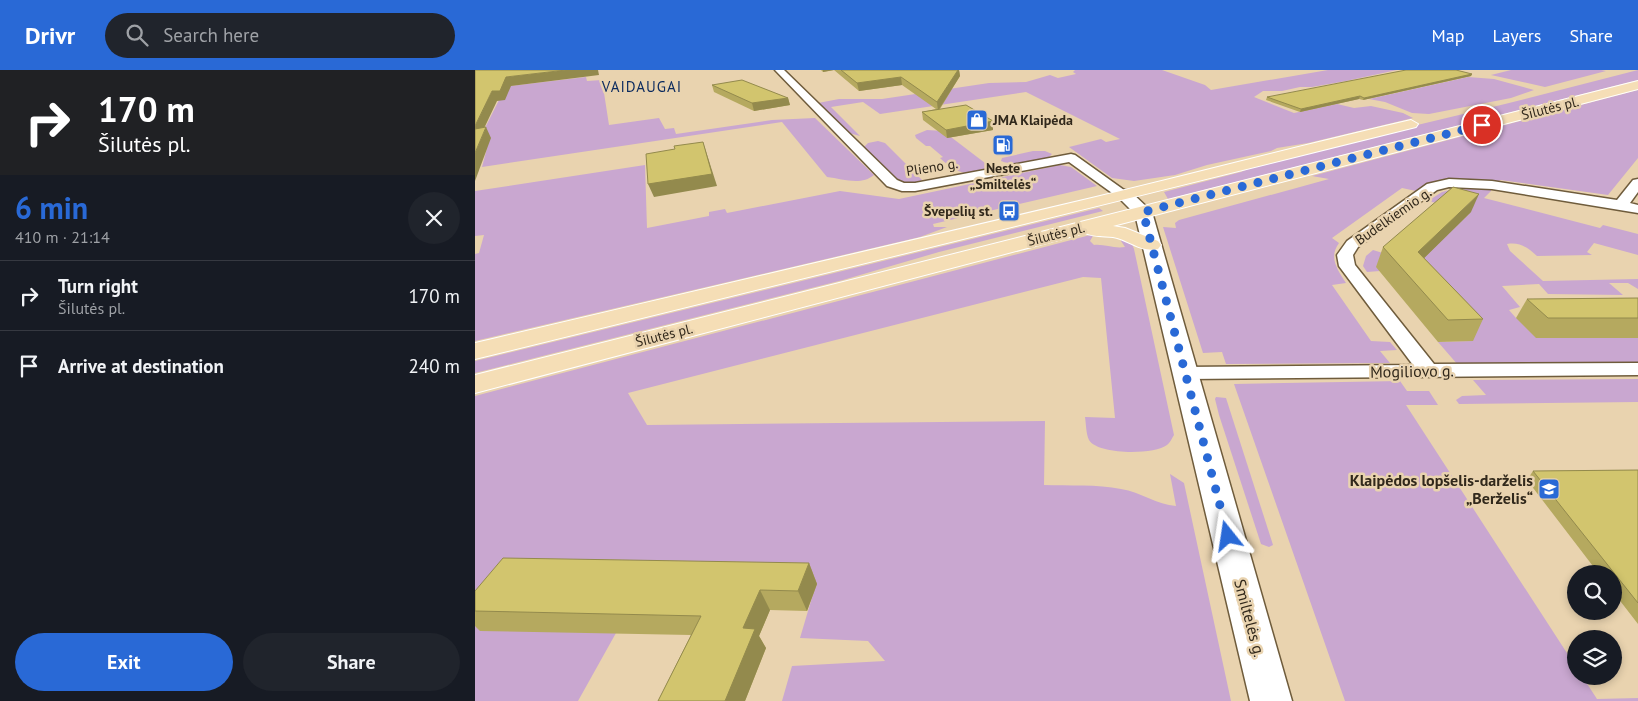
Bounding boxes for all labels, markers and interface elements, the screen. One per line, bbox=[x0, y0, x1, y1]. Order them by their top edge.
search box bbox=[105, 13, 455, 58]
text: Drivr bbox=[25, 20, 75, 51]
icon: search bbox=[123, 21, 151, 49]
text: Search here bbox=[163, 23, 259, 47]
text: Map bbox=[1432, 24, 1464, 47]
text: Layers bbox=[1492, 24, 1541, 47]
text: Share bbox=[1569, 24, 1613, 47]
district label: VAIDAUGAI bbox=[601, 77, 682, 96]
text: 170 m bbox=[98, 86, 195, 132]
icon: right bbox=[15, 90, 80, 155]
street label: Šilutės pl. bbox=[1519, 92, 1581, 124]
pin bbox=[1461, 104, 1503, 146]
shop icon: JMA Klaipėda bbox=[965, 108, 989, 132]
place label: JMA Klaipėda bbox=[992, 111, 1073, 129]
icon: arrive bbox=[1468, 111, 1496, 139]
text: Šilutės pl. bbox=[98, 130, 190, 158]
fuel station icon: Neste „Smiltelės“ bbox=[991, 133, 1015, 157]
street label: Plieno g. bbox=[905, 154, 959, 180]
place label: Neste „Smiltelės“ bbox=[970, 159, 1037, 193]
street label: Budelkiemio g. bbox=[1351, 183, 1435, 249]
text: 6 min bbox=[15, 188, 88, 227]
button: close bbox=[408, 192, 460, 244]
bus stop icon: Švepelių st. bbox=[997, 199, 1021, 223]
place label: Švepelių st. bbox=[924, 202, 993, 220]
street label: Šilutės pl. bbox=[1025, 218, 1087, 250]
text: 410 m · 21:14 bbox=[15, 227, 110, 247]
text: Turn right bbox=[58, 274, 138, 298]
icon: right bbox=[15, 282, 43, 310]
text: 170 m bbox=[408, 284, 460, 308]
text: Šilutės pl. bbox=[58, 298, 125, 318]
street label: Šilutės pl. bbox=[633, 319, 695, 351]
icon: arrive bbox=[15, 352, 43, 380]
text: Arrive at destination bbox=[58, 354, 224, 378]
text: 240 m bbox=[408, 354, 460, 378]
street label: Mogiliovo g. bbox=[1370, 360, 1454, 382]
place label: Klaipėdos lopšelis-darželis „Berželis“ bbox=[1350, 470, 1533, 508]
school or university icon: Klaipėdos lopšelis-darželis „Berželis“ bbox=[1537, 477, 1561, 501]
position arrow bbox=[1201, 509, 1253, 561]
map controls bbox=[1567, 565, 1622, 685]
button: search bbox=[1567, 565, 1622, 620]
street label: Smiltelės g. bbox=[1230, 577, 1270, 659]
button: layers bbox=[1567, 630, 1622, 685]
button: Exit bbox=[15, 633, 233, 691]
button: Share bbox=[243, 633, 460, 691]

